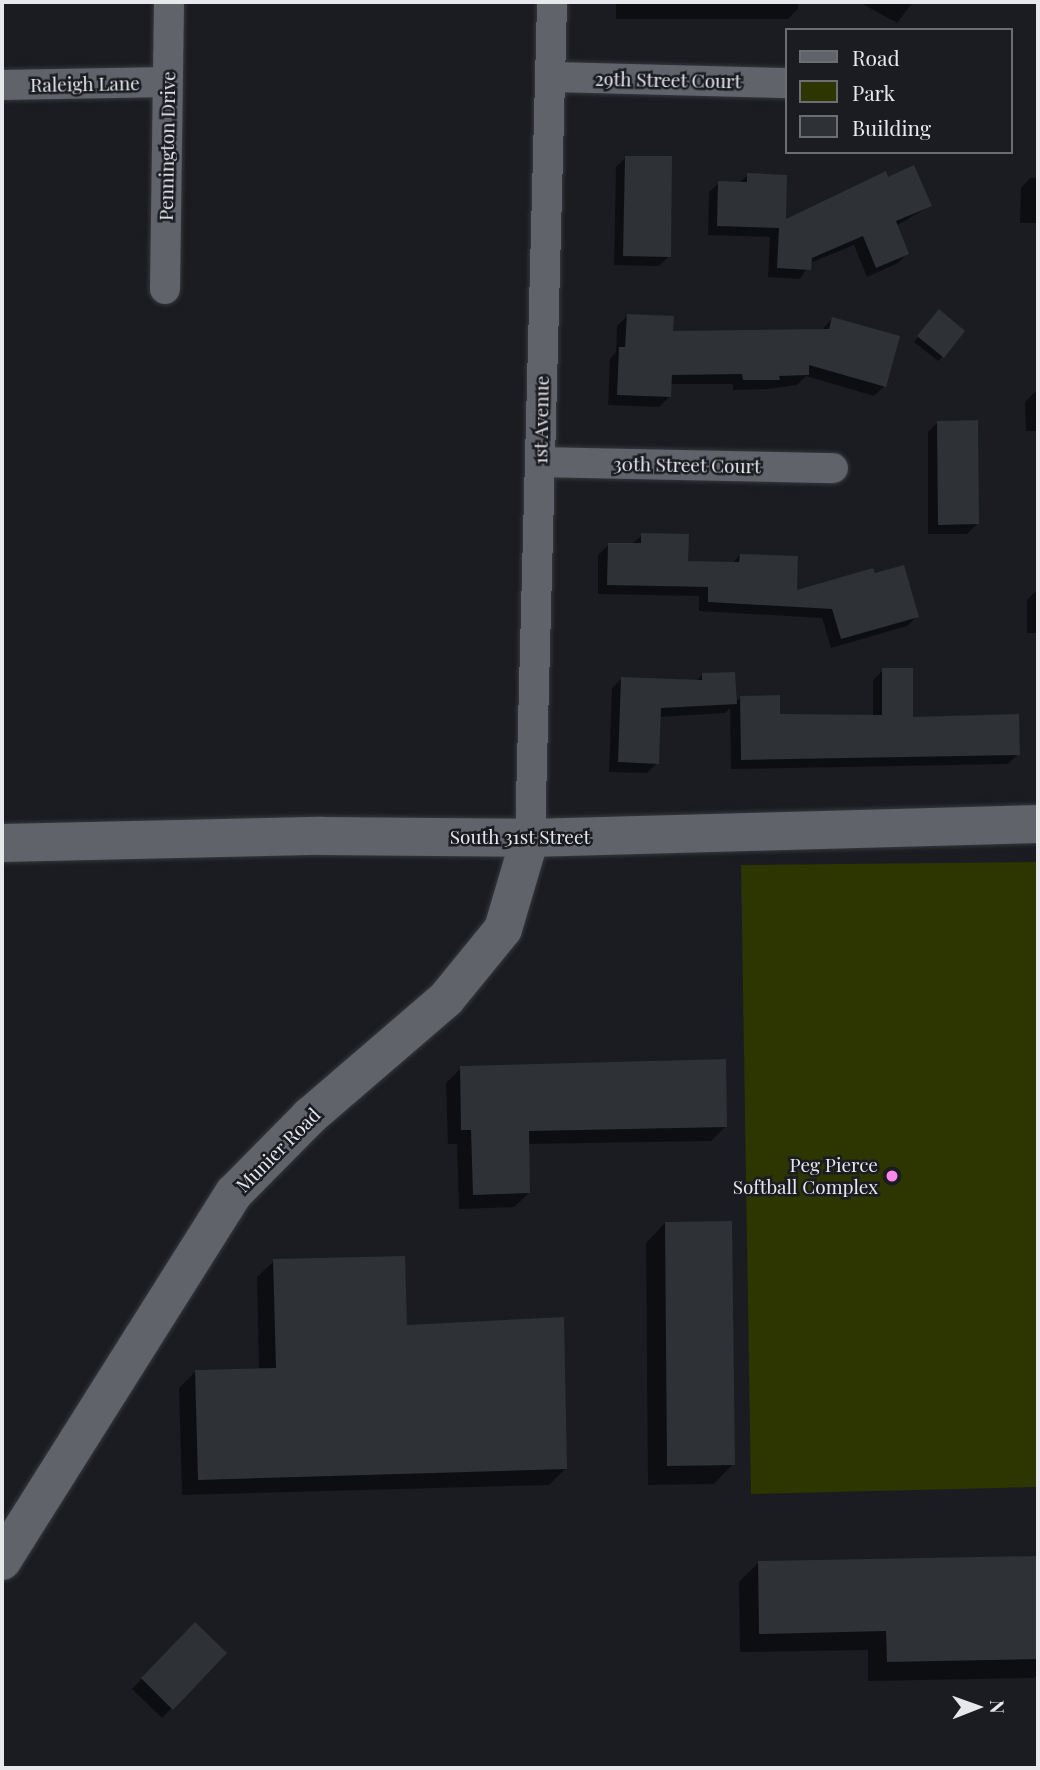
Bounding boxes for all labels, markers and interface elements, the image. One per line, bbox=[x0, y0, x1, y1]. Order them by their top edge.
legend bbox=[785, 28, 1012, 154]
text: Road bbox=[852, 43, 900, 71]
street label: 29th Street Court bbox=[594, 67, 742, 93]
street label: Pennington Drive bbox=[154, 71, 180, 221]
street label: Raleigh Lane bbox=[30, 72, 140, 96]
text: Park bbox=[852, 78, 895, 106]
text: Building bbox=[852, 113, 931, 141]
street label: 1st Avenue bbox=[529, 375, 553, 465]
street label: 30th Street Court bbox=[613, 452, 761, 478]
street label: South 31st Street bbox=[450, 826, 590, 848]
street label: Munier Road bbox=[231, 1103, 325, 1197]
place label: Peg Pierce Softball Complex bbox=[733, 1154, 878, 1198]
marker: Peg Pierce Softball Complex bbox=[884, 1168, 900, 1184]
north arrow bbox=[942, 1672, 1012, 1742]
text: N bbox=[985, 1700, 1011, 1714]

